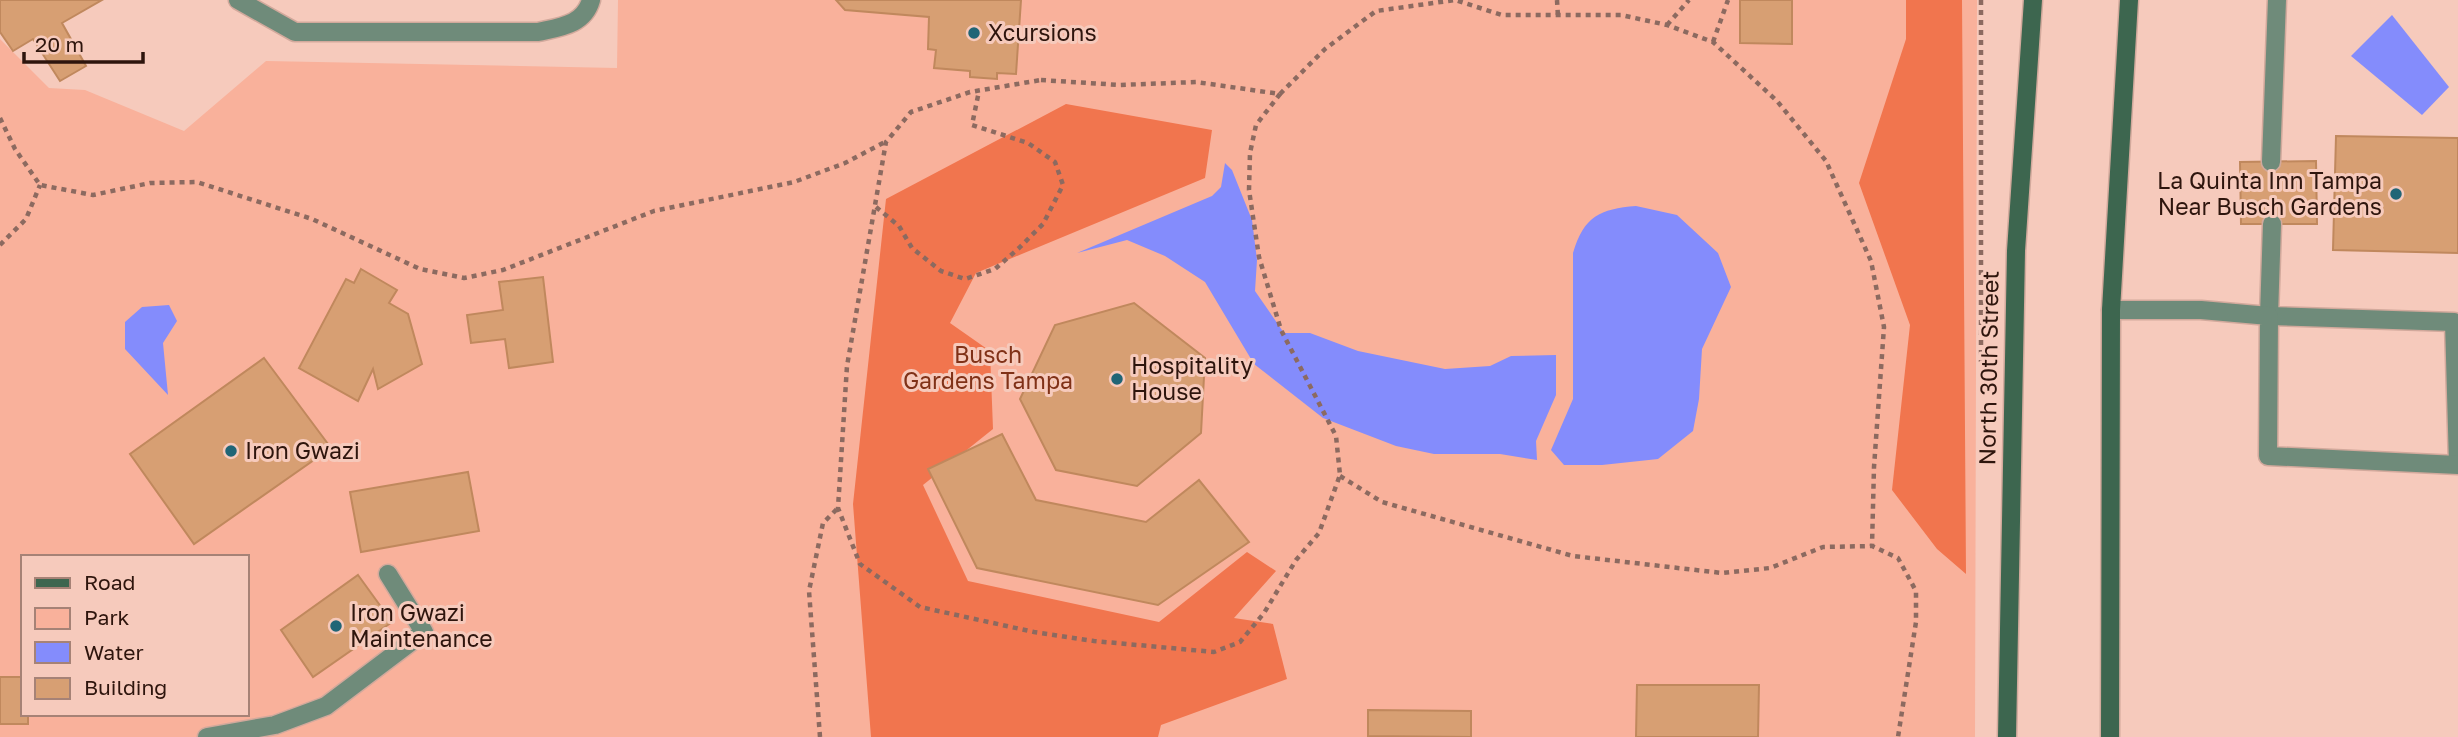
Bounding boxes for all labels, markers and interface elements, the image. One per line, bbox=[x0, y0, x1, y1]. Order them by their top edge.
place label: Xcursions bbox=[988, 18, 1097, 46]
scale bar bbox=[24, 21, 144, 65]
marker: Xcursions bbox=[966, 25, 982, 41]
text: 20 m bbox=[35, 31, 84, 57]
place label: La Quinta Inn Tampa Near Busch Gardens bbox=[2157, 166, 2382, 220]
marker: La Quinta Inn Tampa Near Busch Gardens bbox=[2388, 186, 2404, 202]
street label: North 30th Street bbox=[1972, 270, 2004, 466]
park label: Busch Gardens Tampa bbox=[903, 340, 1073, 394]
place label: Hospitality House bbox=[1131, 351, 1253, 405]
marker: Hospitality House bbox=[1109, 371, 1125, 387]
place label: Iron Gwazi bbox=[245, 436, 360, 464]
marker: Iron Gwazi bbox=[223, 443, 239, 459]
legend bbox=[21, 555, 248, 716]
text: Road bbox=[84, 569, 135, 595]
place label: Iron Gwazi Maintenance bbox=[350, 598, 493, 652]
text: Park bbox=[84, 604, 130, 630]
marker: Iron Gwazi Maintenance bbox=[328, 618, 344, 634]
text: Water bbox=[84, 639, 144, 665]
text: Building bbox=[84, 674, 167, 700]

